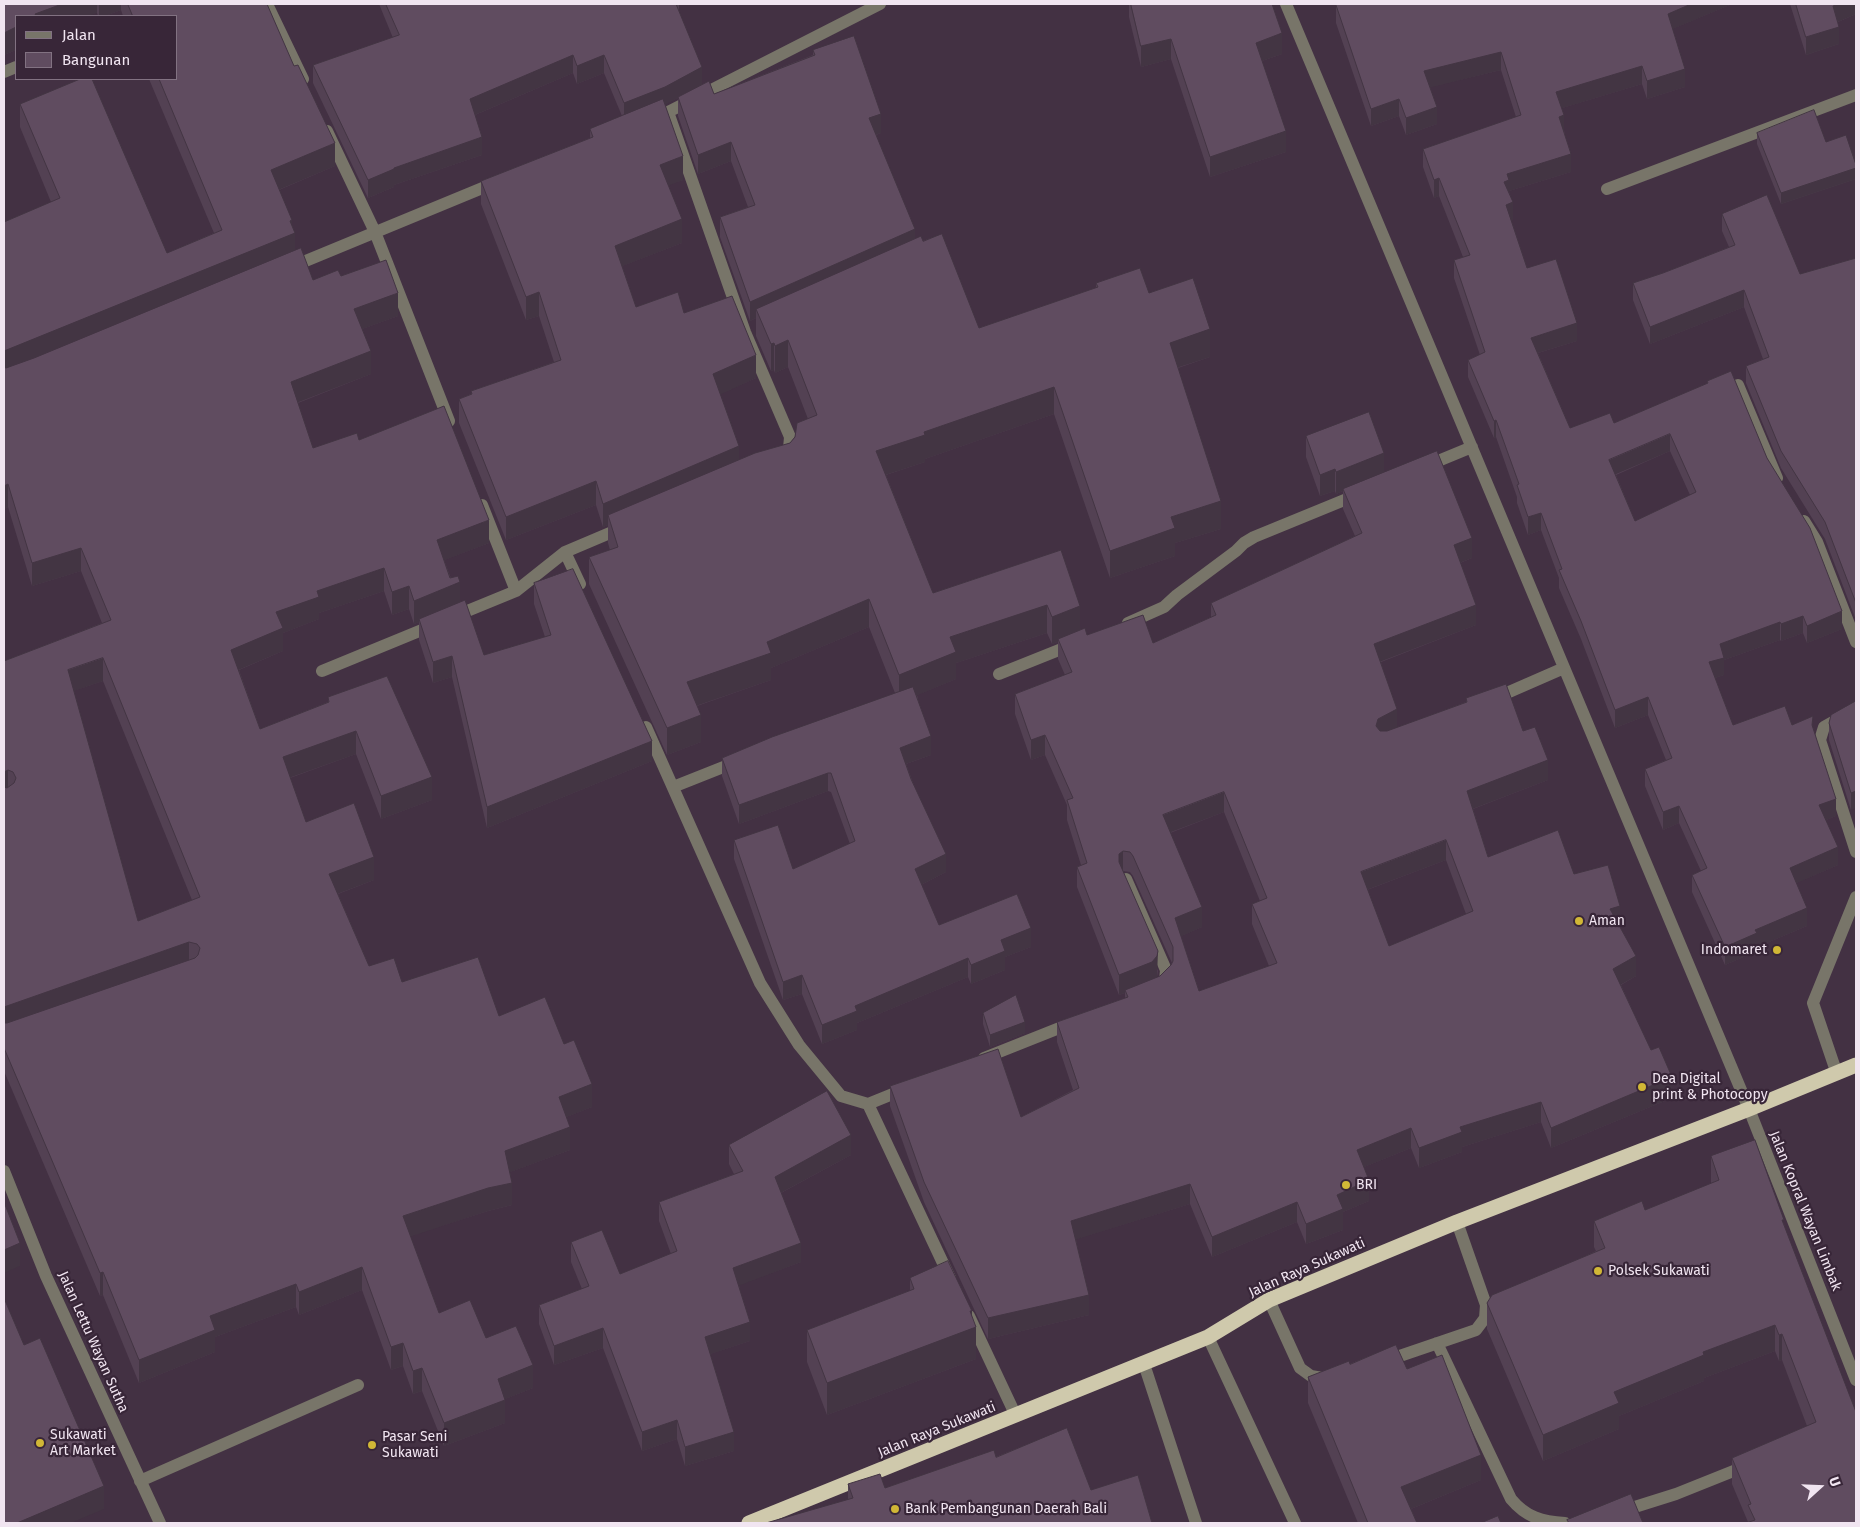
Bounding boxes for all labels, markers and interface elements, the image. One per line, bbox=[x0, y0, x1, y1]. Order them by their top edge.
legend bbox=[15, 15, 178, 80]
text: Jalan bbox=[62, 26, 96, 44]
text: Bangunan bbox=[62, 51, 130, 69]
place label: Aman bbox=[1589, 913, 1625, 929]
marker: Aman bbox=[1573, 915, 1585, 927]
place label: Indomaret bbox=[1701, 942, 1767, 958]
marker: Indomaret bbox=[1771, 944, 1783, 956]
place label: Dea Digital print & Photocopy bbox=[1652, 1071, 1768, 1104]
marker: Dea Digital print & Photocopy bbox=[1636, 1081, 1648, 1093]
street label: Jalan Kopral Wayan Limbak bbox=[1765, 1129, 1845, 1293]
place label: BRI bbox=[1356, 1177, 1377, 1193]
marker: BRI bbox=[1340, 1179, 1352, 1191]
street label: Jalan Raya Sukawati bbox=[1246, 1235, 1368, 1301]
place label: Polsek Sukawati bbox=[1608, 1263, 1710, 1279]
marker: Polsek Sukawati bbox=[1592, 1265, 1604, 1277]
street label: Jalan Lettu Wayan Sutha bbox=[54, 1269, 132, 1415]
street label: Jalan Raya Sukawati bbox=[876, 1399, 998, 1461]
place label: Sukawati Art Market bbox=[50, 1427, 116, 1460]
place label: Pasar Seni Sukawati bbox=[382, 1429, 447, 1461]
marker: Sukawati Art Market bbox=[34, 1437, 46, 1449]
marker: Pasar Seni Sukawati bbox=[366, 1439, 378, 1451]
north arrow bbox=[1795, 1462, 1845, 1512]
text: U bbox=[1825, 1475, 1844, 1489]
place label: Bank Pembangunan Daerah Bali bbox=[905, 1501, 1107, 1517]
marker: Bank Pembangunan Daerah Bali bbox=[889, 1503, 901, 1515]

